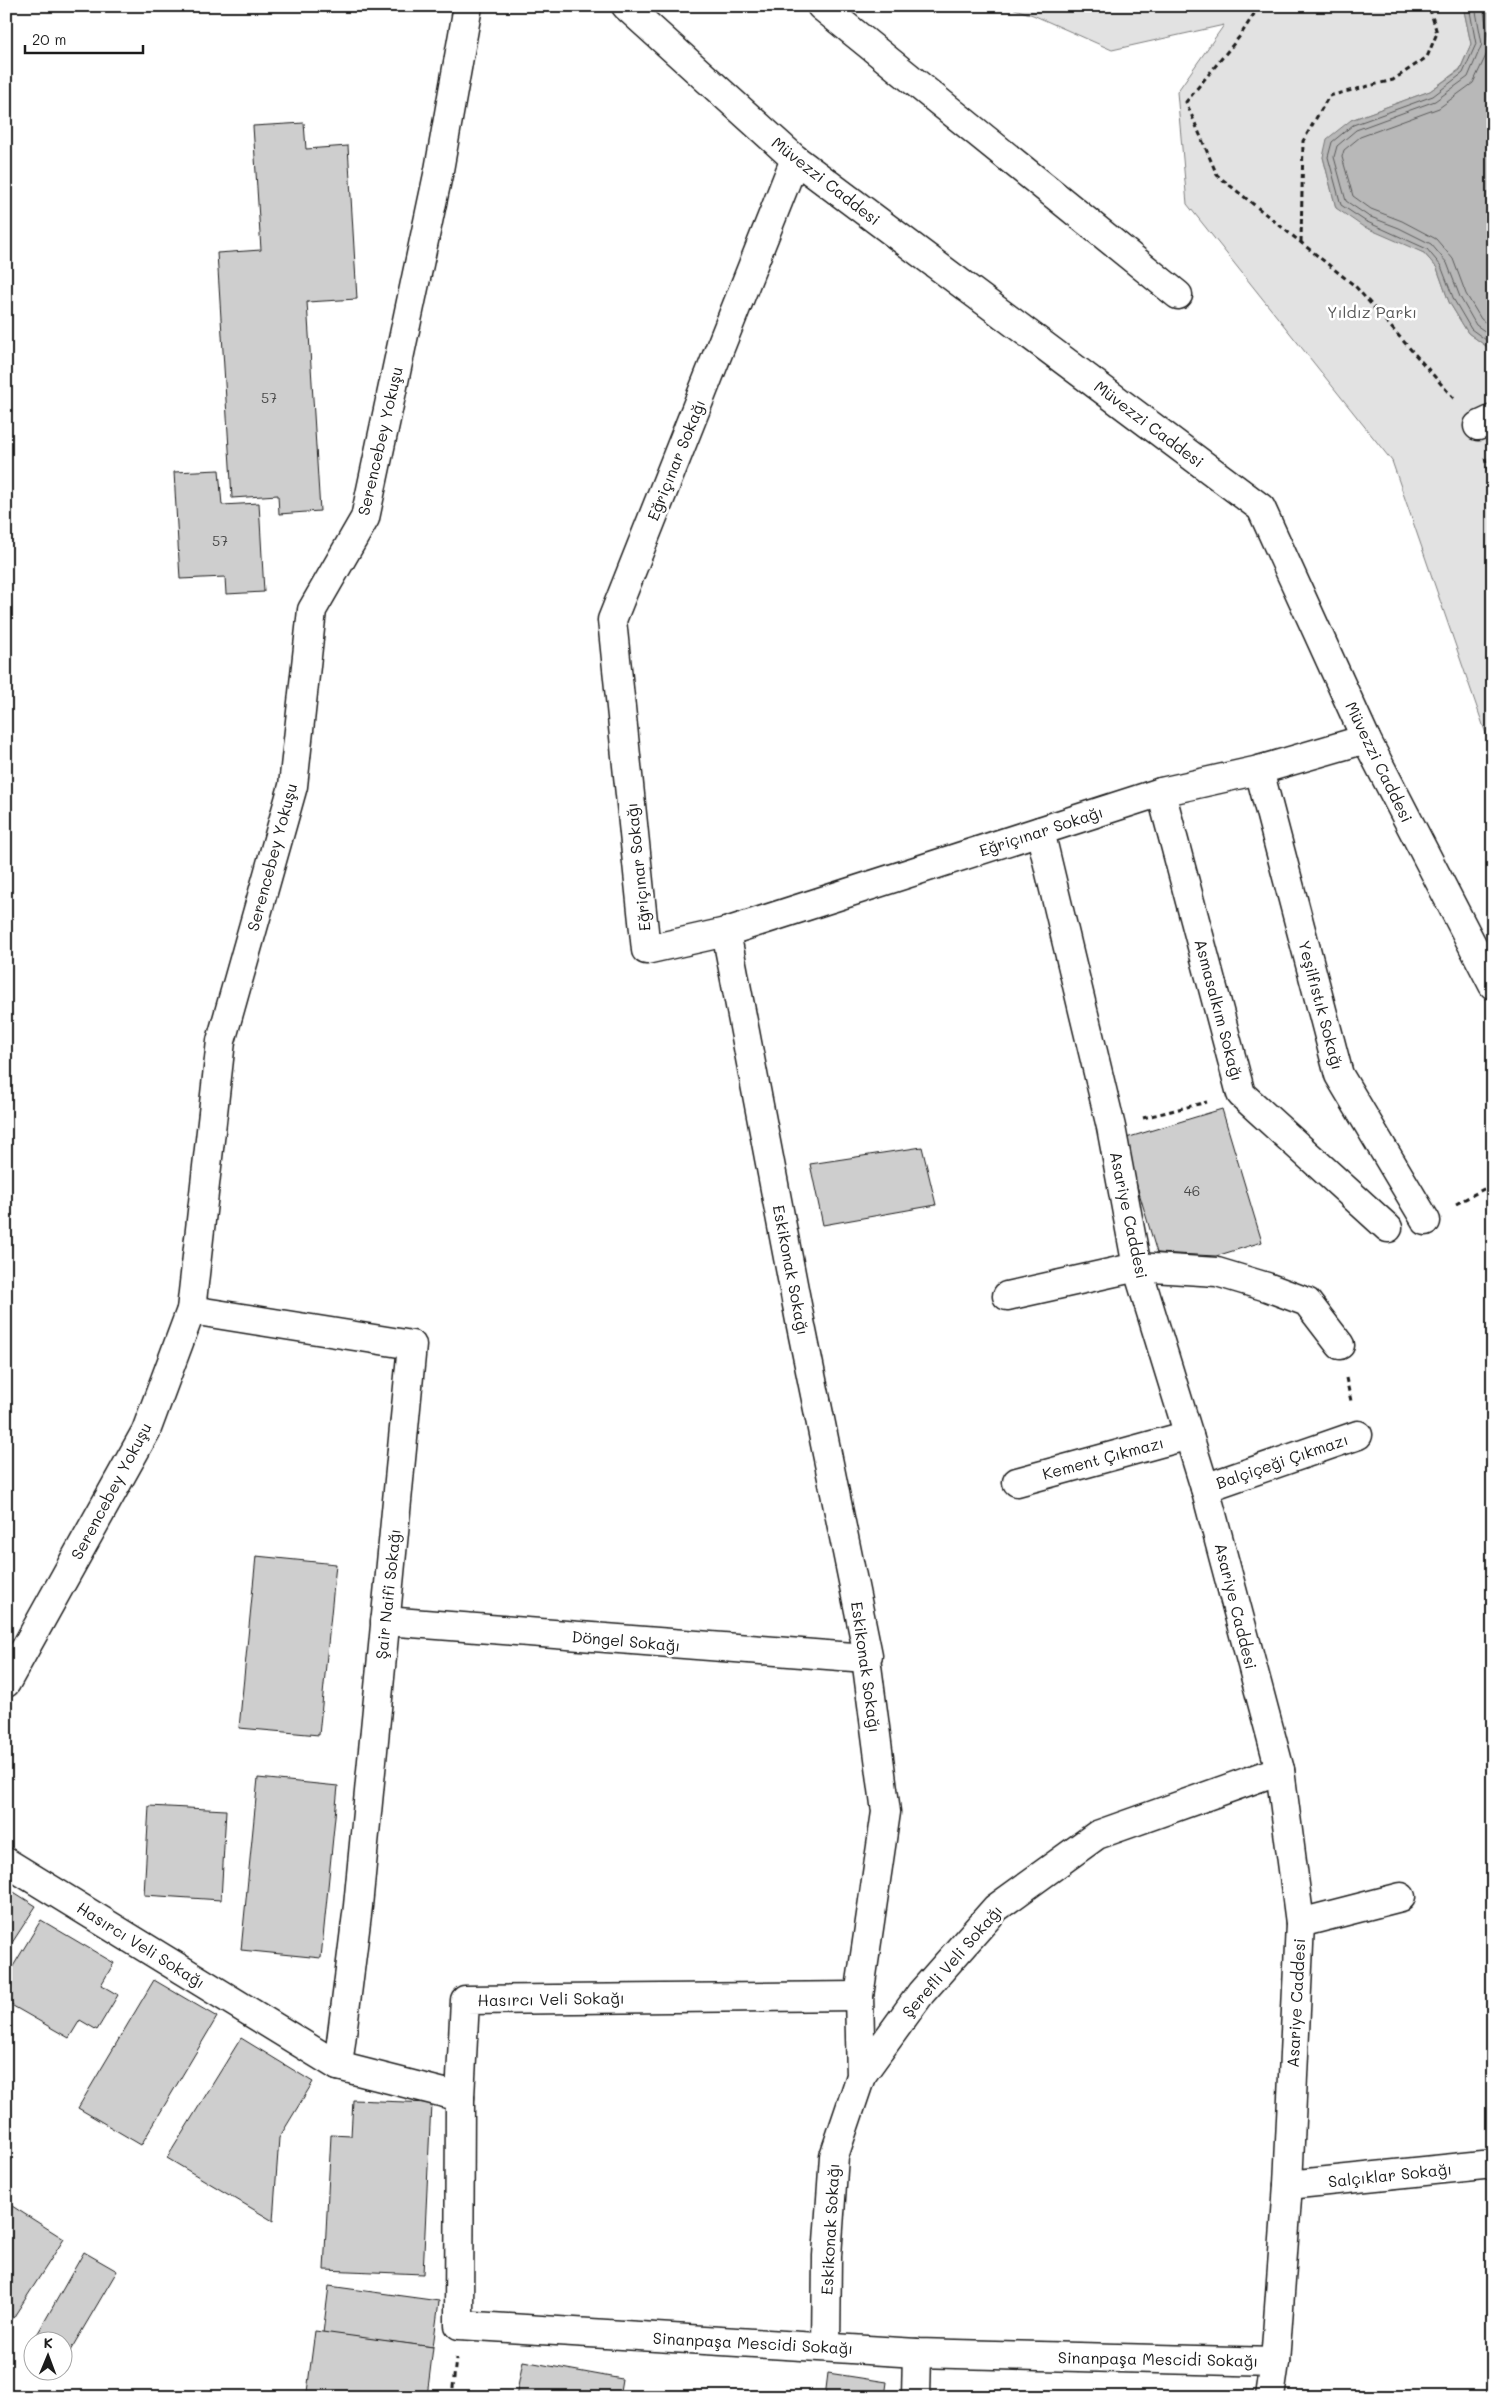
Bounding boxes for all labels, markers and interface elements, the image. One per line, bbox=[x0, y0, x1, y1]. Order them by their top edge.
scale bar bbox=[25, 22, 142, 54]
text: 20 m bbox=[32, 29, 66, 49]
street label: Müvezzi Caddesi bbox=[768, 132, 885, 229]
park label: Yıldız Parkı bbox=[1327, 301, 1417, 322]
street label: Serencebey Yokuşu bbox=[352, 364, 407, 517]
street label: Müvezzi Caddesi bbox=[1090, 376, 1208, 472]
house number: 57 bbox=[261, 388, 277, 407]
street label: Eğriçınar Sokağı bbox=[642, 396, 709, 524]
house number: 57 bbox=[212, 531, 228, 550]
street label: Müvezzi Caddesi bbox=[1341, 698, 1418, 826]
street label: Serencebey Yokuşu bbox=[242, 781, 301, 933]
street label: Eğriçınar Sokağı bbox=[976, 801, 1105, 860]
street label: Eğriçınar Sokağı bbox=[620, 802, 655, 932]
street label: Asmasalkım Sokağı bbox=[1190, 937, 1249, 1083]
street label: Yeşilfıstık Sokağı bbox=[1294, 938, 1349, 1072]
street label: Asariye Caddesi bbox=[1106, 1149, 1153, 1280]
house number: 46 bbox=[1184, 1181, 1200, 1200]
street label: Eskikonak Sokağı bbox=[769, 1203, 814, 1337]
street label: Serencebey Yokuşu bbox=[66, 1419, 156, 1563]
street label: Balçiçeği Çıkmazı bbox=[1213, 1428, 1351, 1493]
street label: Kement Çıkmazı bbox=[1040, 1431, 1166, 1484]
street label: Şair Naifi Sokağı bbox=[370, 1528, 405, 1660]
street label: Asariye Caddesi bbox=[1211, 1541, 1262, 1671]
street label: Eskikonak Sokağı bbox=[847, 1600, 886, 1734]
street label: Döngel Sokağı bbox=[571, 1625, 681, 1656]
street label: Hasırcı Veli Sokağı bbox=[73, 1897, 209, 1992]
street label: Şerefli Veli Sokağı bbox=[897, 1900, 1006, 2021]
street label: Asariye Caddesi bbox=[1282, 1938, 1309, 2068]
street label: Hasırcı Veli Sokağı bbox=[477, 1987, 625, 2010]
street label: Salçıklar Sokağı bbox=[1327, 2158, 1453, 2191]
street label: Eskikonak Sokağı bbox=[816, 2162, 843, 2295]
street label: Sinanpaşa Mescidi Sokağı bbox=[652, 2327, 854, 2358]
north arrow bbox=[22, 2330, 72, 2380]
text: K bbox=[43, 2333, 53, 2352]
street label: Sinanpaşa Mescidi Sokağı bbox=[1058, 2346, 1258, 2371]

